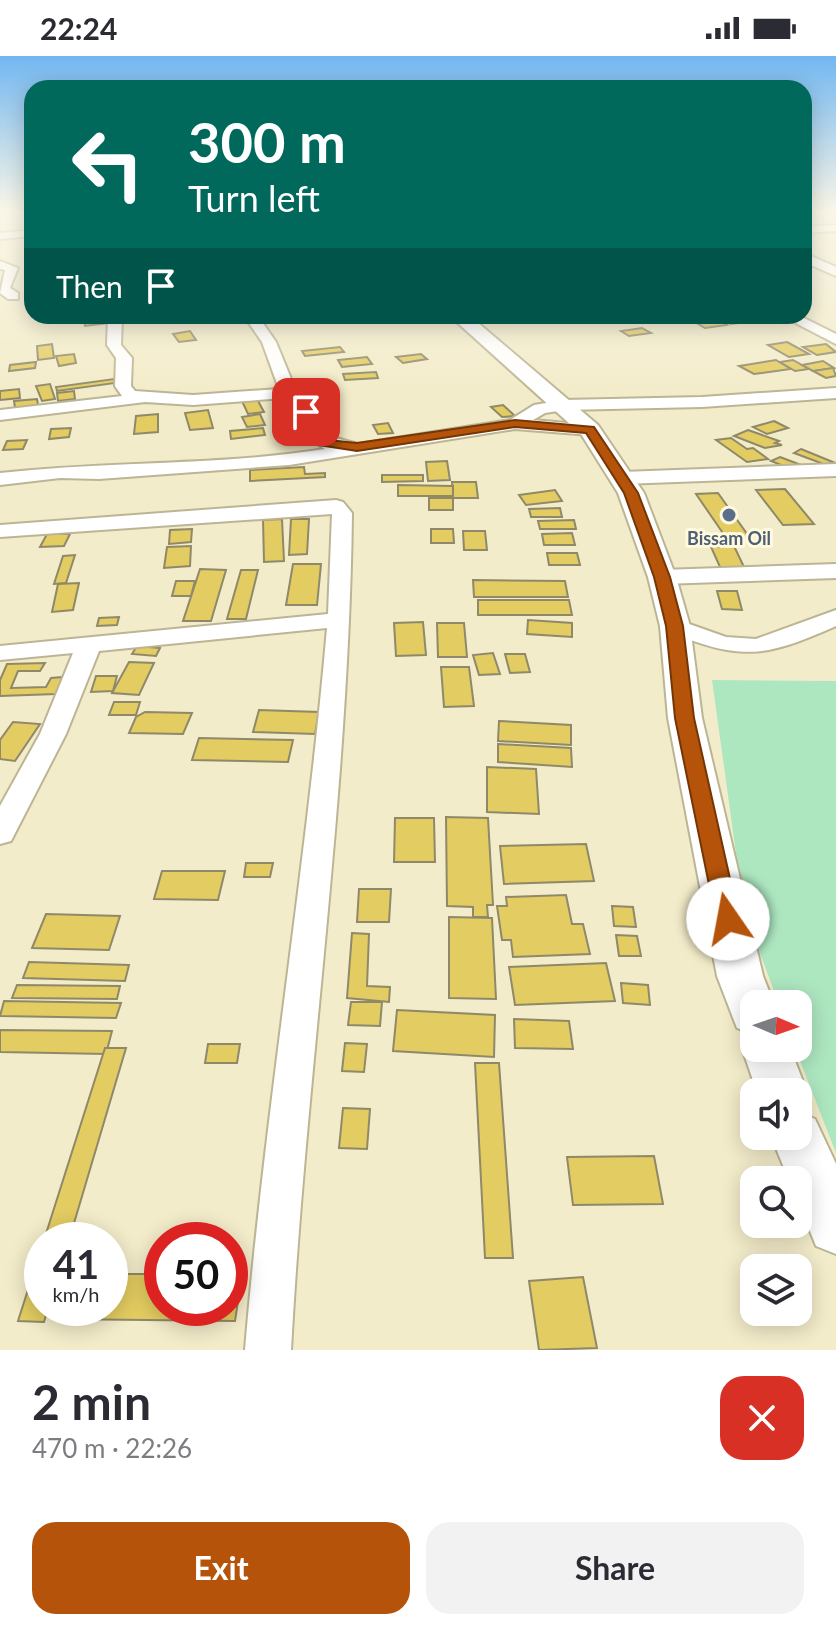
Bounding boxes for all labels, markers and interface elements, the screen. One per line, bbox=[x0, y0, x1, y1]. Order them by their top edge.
text: 22:24 bbox=[40, 10, 117, 46]
text: 300 m bbox=[188, 108, 346, 175]
icon: left bbox=[56, 112, 160, 216]
text: Turn left bbox=[188, 176, 320, 220]
icon: arrive bbox=[139, 264, 183, 308]
text: Then bbox=[56, 268, 123, 304]
pin bbox=[272, 378, 340, 446]
icon: arrive bbox=[284, 390, 328, 434]
marker: Bissam Oil bbox=[720, 506, 738, 524]
place label: Bissam Oil bbox=[687, 527, 771, 549]
position arrow bbox=[686, 877, 770, 961]
north arrow bbox=[740, 990, 812, 1062]
map controls bbox=[740, 990, 812, 1326]
button: sound bbox=[740, 1078, 812, 1150]
button: search bbox=[740, 1166, 812, 1238]
speed limit sign: 50 bbox=[144, 1222, 248, 1326]
text: 41 bbox=[53, 1240, 99, 1288]
button: layers bbox=[740, 1254, 812, 1326]
text: km/h bbox=[53, 1282, 99, 1306]
text: 2 min bbox=[32, 1373, 151, 1430]
button: close bbox=[720, 1376, 804, 1460]
text: 470 m · 22:26 bbox=[32, 1432, 192, 1464]
button: Exit bbox=[32, 1522, 410, 1614]
button: Share bbox=[426, 1522, 804, 1614]

